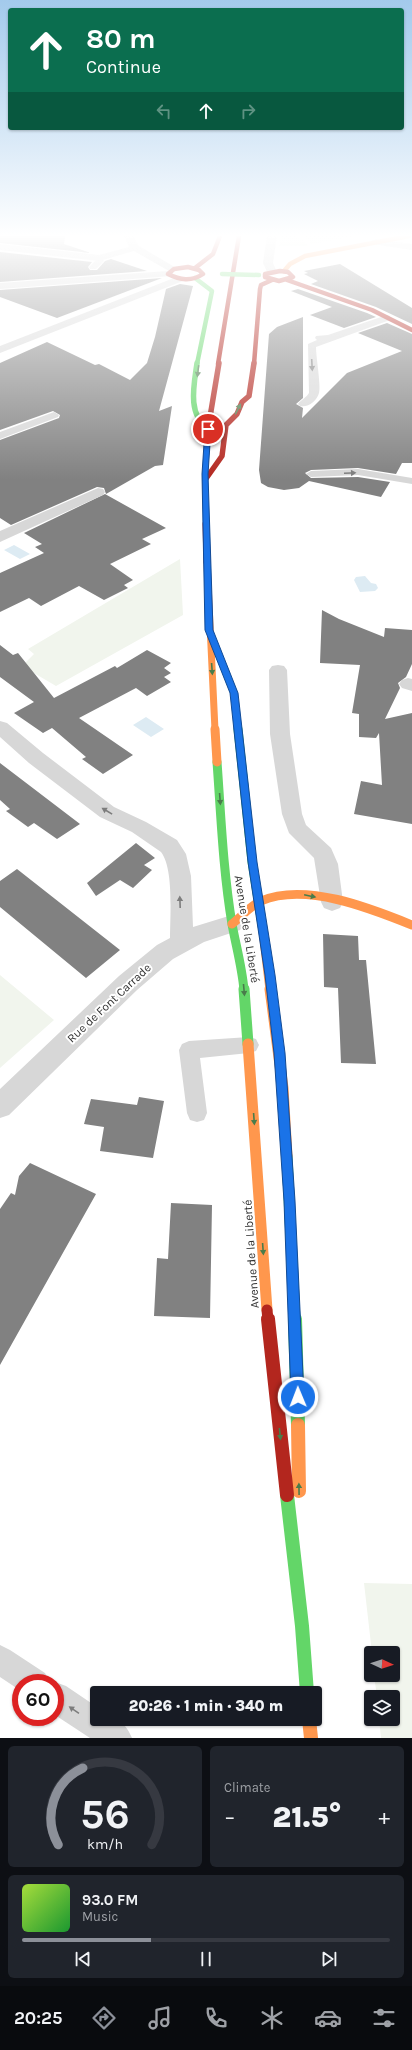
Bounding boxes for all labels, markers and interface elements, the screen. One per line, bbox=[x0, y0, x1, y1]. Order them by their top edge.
text: 80 m bbox=[86, 22, 155, 55]
icon: ahead bbox=[20, 24, 72, 76]
text: Continue bbox=[86, 56, 161, 78]
icon: left bbox=[153, 100, 175, 122]
icon: ahead bbox=[195, 100, 217, 122]
icon: right bbox=[237, 100, 259, 122]
one-way arrow bbox=[309, 359, 315, 372]
one-way arrow bbox=[195, 365, 201, 377]
one-way arrow bbox=[235, 403, 242, 415]
pin bbox=[191, 412, 225, 446]
icon: arrive bbox=[197, 418, 219, 440]
one-way arrow bbox=[344, 469, 356, 476]
one-way arrow bbox=[208, 663, 215, 675]
one-way arrow bbox=[217, 793, 224, 805]
one-way arrow bbox=[102, 807, 112, 815]
street label: Avenue de la Liberté bbox=[232, 874, 262, 984]
one-way arrow bbox=[304, 894, 316, 900]
one-way arrow bbox=[177, 896, 184, 908]
street label: Rue de Font Carrade bbox=[64, 961, 154, 1045]
one-way arrow bbox=[241, 984, 247, 996]
one-way arrow bbox=[251, 1113, 258, 1125]
street label: Avenue de la Liberté bbox=[240, 1199, 262, 1309]
one-way arrow bbox=[260, 1243, 267, 1255]
position arrow bbox=[277, 1376, 319, 1418]
one-way arrow bbox=[277, 1428, 284, 1440]
one-way arrow bbox=[296, 1482, 302, 1495]
north arrow bbox=[364, 1646, 400, 1682]
map controls bbox=[364, 1646, 400, 1726]
speed limit sign: 60 bbox=[12, 1674, 64, 1726]
button: layers bbox=[364, 1690, 400, 1726]
text: 20:26 · 1 min · 340 m bbox=[129, 1697, 283, 1715]
one-way arrow bbox=[68, 1706, 80, 1713]
text: Climate bbox=[224, 1780, 270, 1795]
text: 56 bbox=[80, 1789, 130, 1837]
text: 21.5° bbox=[272, 1799, 342, 1835]
text: − bbox=[224, 1804, 236, 1830]
text: + bbox=[378, 1804, 390, 1830]
text: km/h bbox=[87, 1835, 123, 1852]
text: 93.0 FM bbox=[82, 1891, 138, 1909]
text: Music bbox=[82, 1909, 118, 1924]
icon: previous bbox=[72, 1948, 94, 1970]
icon: pause bbox=[195, 1948, 217, 1970]
icon: next bbox=[318, 1948, 340, 1970]
icon: directions bbox=[90, 2004, 118, 2032]
icon: music bbox=[146, 2004, 174, 2032]
icon: phone bbox=[202, 2004, 230, 2032]
icon: climate bbox=[258, 2004, 286, 2032]
icon: car bbox=[314, 2004, 342, 2032]
icon: filters bbox=[370, 2004, 398, 2032]
text: 20:25 bbox=[14, 2007, 62, 2029]

